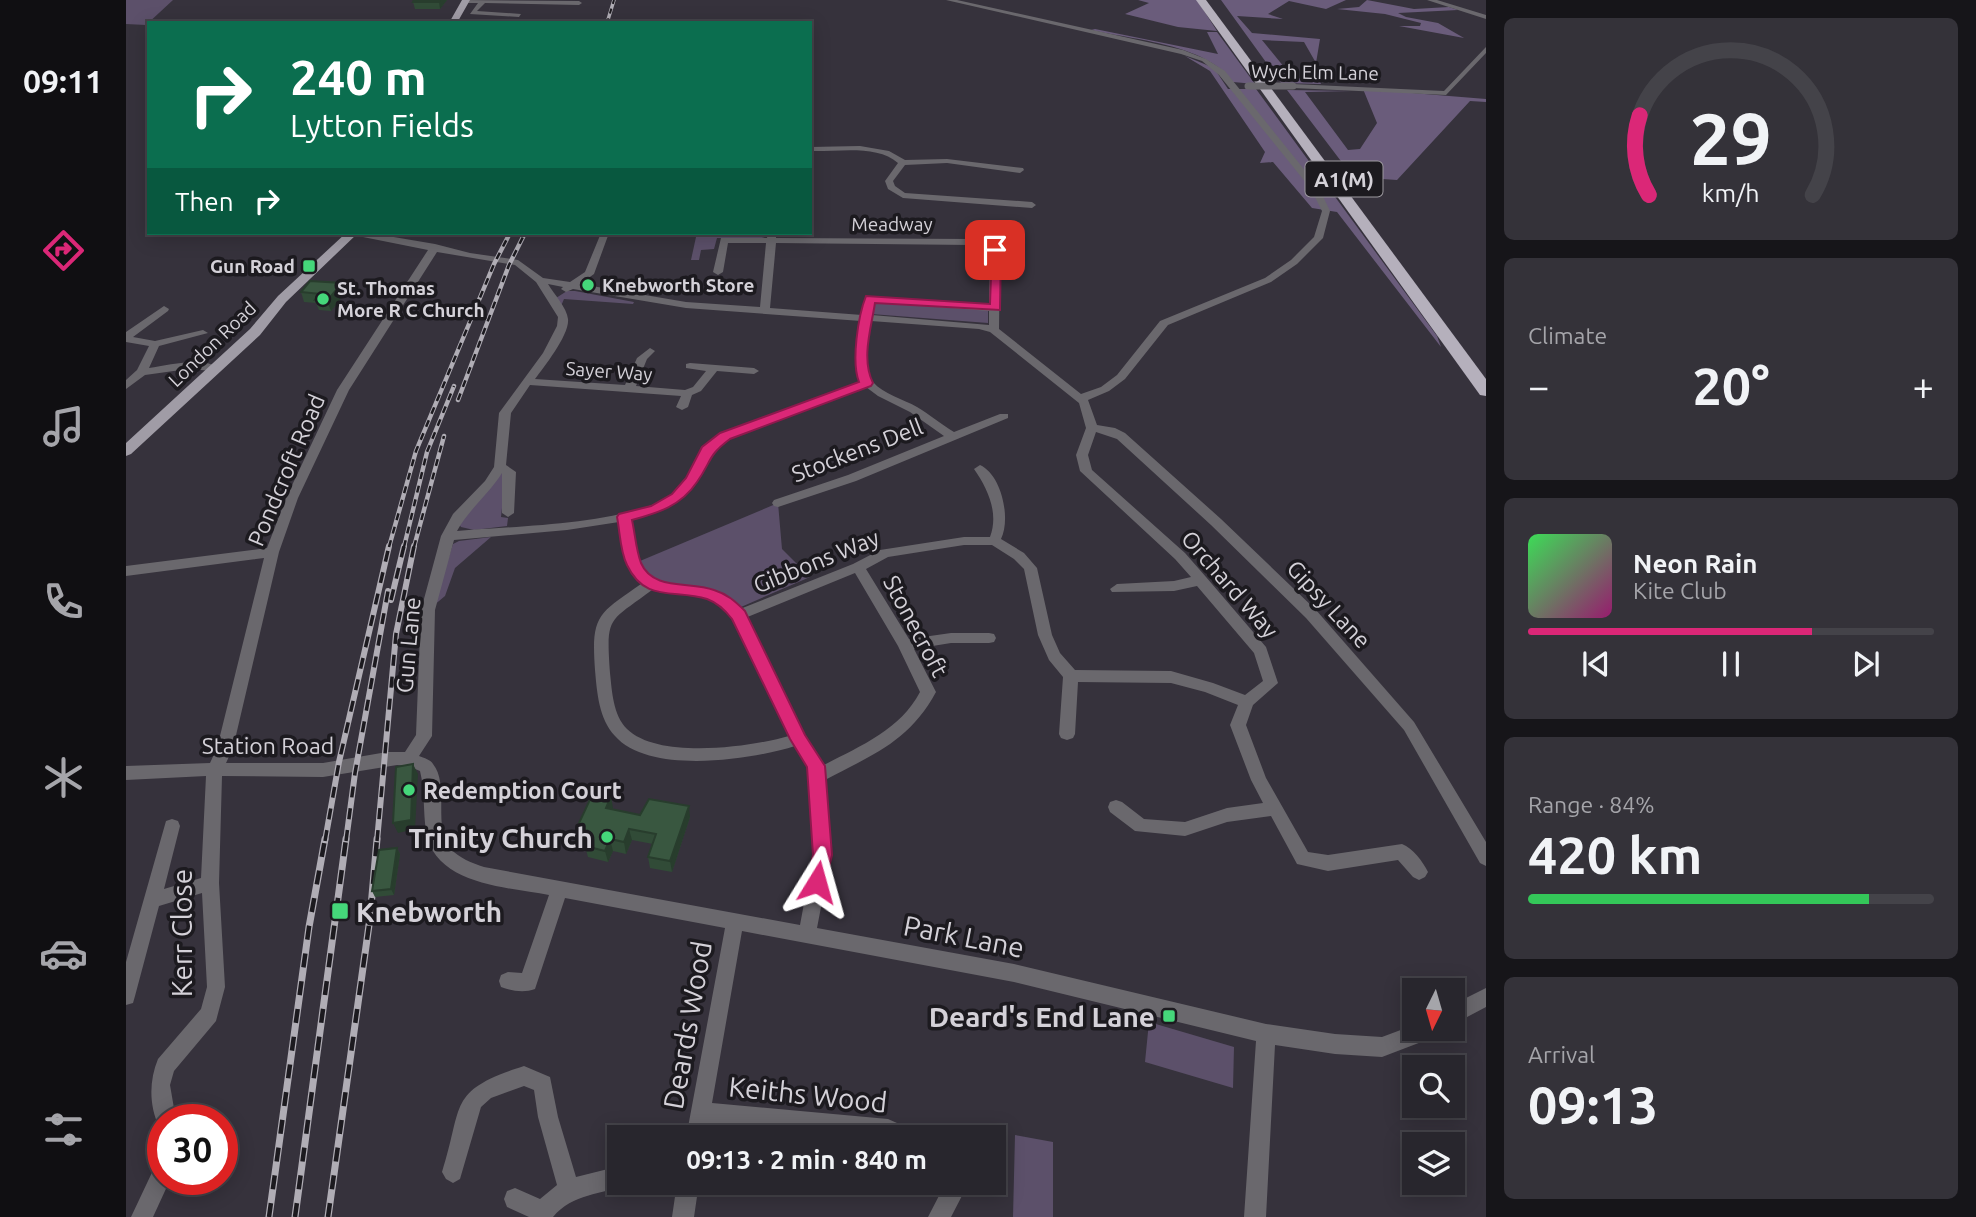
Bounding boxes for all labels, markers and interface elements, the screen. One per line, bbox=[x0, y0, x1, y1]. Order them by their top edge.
icon: right bbox=[175, 49, 266, 140]
text: 240 m bbox=[290, 49, 427, 104]
street label: Wych Elm Lane bbox=[1251, 60, 1379, 84]
text: 09:11 bbox=[23, 63, 103, 99]
text: 29 bbox=[1690, 97, 1772, 179]
text: Lytton Fields bbox=[290, 107, 474, 143]
road number: A1(M) bbox=[1306, 162, 1382, 196]
text: km/h bbox=[1702, 179, 1760, 207]
icon: right bbox=[248, 182, 286, 220]
text: Then bbox=[175, 187, 234, 216]
street label: Meadway bbox=[851, 213, 933, 235]
pin bbox=[965, 220, 1025, 280]
icon: directions bbox=[39, 226, 88, 275]
icon: arrive bbox=[976, 231, 1014, 269]
place label: Gun Road bbox=[210, 255, 295, 277]
marker: Gun Road bbox=[301, 258, 317, 274]
place label: Knebworth Store bbox=[602, 274, 754, 296]
place label: St. Thomas More R C Church bbox=[337, 277, 485, 321]
marker: Knebworth Store bbox=[580, 277, 596, 293]
marker: St. Thomas More R C Church bbox=[315, 291, 331, 307]
street label: London Road bbox=[164, 297, 260, 391]
text: Climate bbox=[1528, 323, 1607, 348]
street label: Sayer Way bbox=[565, 357, 653, 385]
text: 20° bbox=[1692, 357, 1770, 415]
text: − bbox=[1528, 365, 1549, 407]
text: + bbox=[1913, 365, 1934, 407]
street label: Pondcroft Road bbox=[243, 390, 329, 550]
icon: music bbox=[39, 402, 88, 451]
street label: Stockens Dell bbox=[788, 414, 926, 486]
street label: Gibbons Way bbox=[750, 524, 882, 598]
street label: Orchard Way bbox=[1177, 525, 1283, 643]
text: Neon Rain bbox=[1633, 549, 1758, 578]
street label: Gipsy Lane bbox=[1282, 555, 1376, 653]
street label: Stonecroft bbox=[879, 571, 953, 681]
icon: phone bbox=[39, 577, 88, 626]
text: Kite Club bbox=[1633, 578, 1727, 603]
street label: Gun Lane bbox=[391, 596, 425, 694]
icon: previous bbox=[1577, 645, 1615, 683]
icon: pause bbox=[1712, 645, 1750, 683]
icon: next bbox=[1847, 645, 1885, 683]
street label: Station Road bbox=[202, 733, 334, 758]
icon: climate bbox=[39, 753, 88, 802]
place label: Redemption Court bbox=[423, 778, 622, 803]
marker: Redemption Court bbox=[401, 782, 417, 798]
text: Range · 84% bbox=[1528, 792, 1655, 817]
place label: Trinity Church bbox=[409, 822, 593, 853]
text: 420 km bbox=[1528, 826, 1702, 884]
marker: Trinity Church bbox=[599, 829, 615, 845]
position arrow bbox=[780, 845, 854, 919]
street label: Kerr Close bbox=[166, 869, 197, 997]
place label: Knebworth bbox=[356, 896, 502, 927]
marker: Knebworth bbox=[330, 901, 350, 921]
street label: Park Lane bbox=[901, 909, 1027, 963]
icon: car bbox=[39, 929, 88, 978]
street label: Deards Wood bbox=[657, 939, 717, 1111]
north arrow bbox=[1402, 978, 1465, 1041]
map controls bbox=[1402, 978, 1465, 1195]
place label: Deard's End Lane bbox=[929, 1001, 1155, 1032]
marker: Deard's End Lane bbox=[1161, 1008, 1177, 1024]
text: Arrival bbox=[1528, 1042, 1595, 1067]
button: search bbox=[1402, 1055, 1465, 1118]
street label: Keiths Wood bbox=[727, 1070, 889, 1118]
text: 09:13 bbox=[1528, 1076, 1658, 1134]
speed limit sign: 30 bbox=[147, 1104, 238, 1195]
icon: filters bbox=[39, 1105, 88, 1154]
button: layers bbox=[1402, 1132, 1465, 1195]
text: 09:13 · 2 min · 840 m bbox=[686, 1145, 927, 1174]

